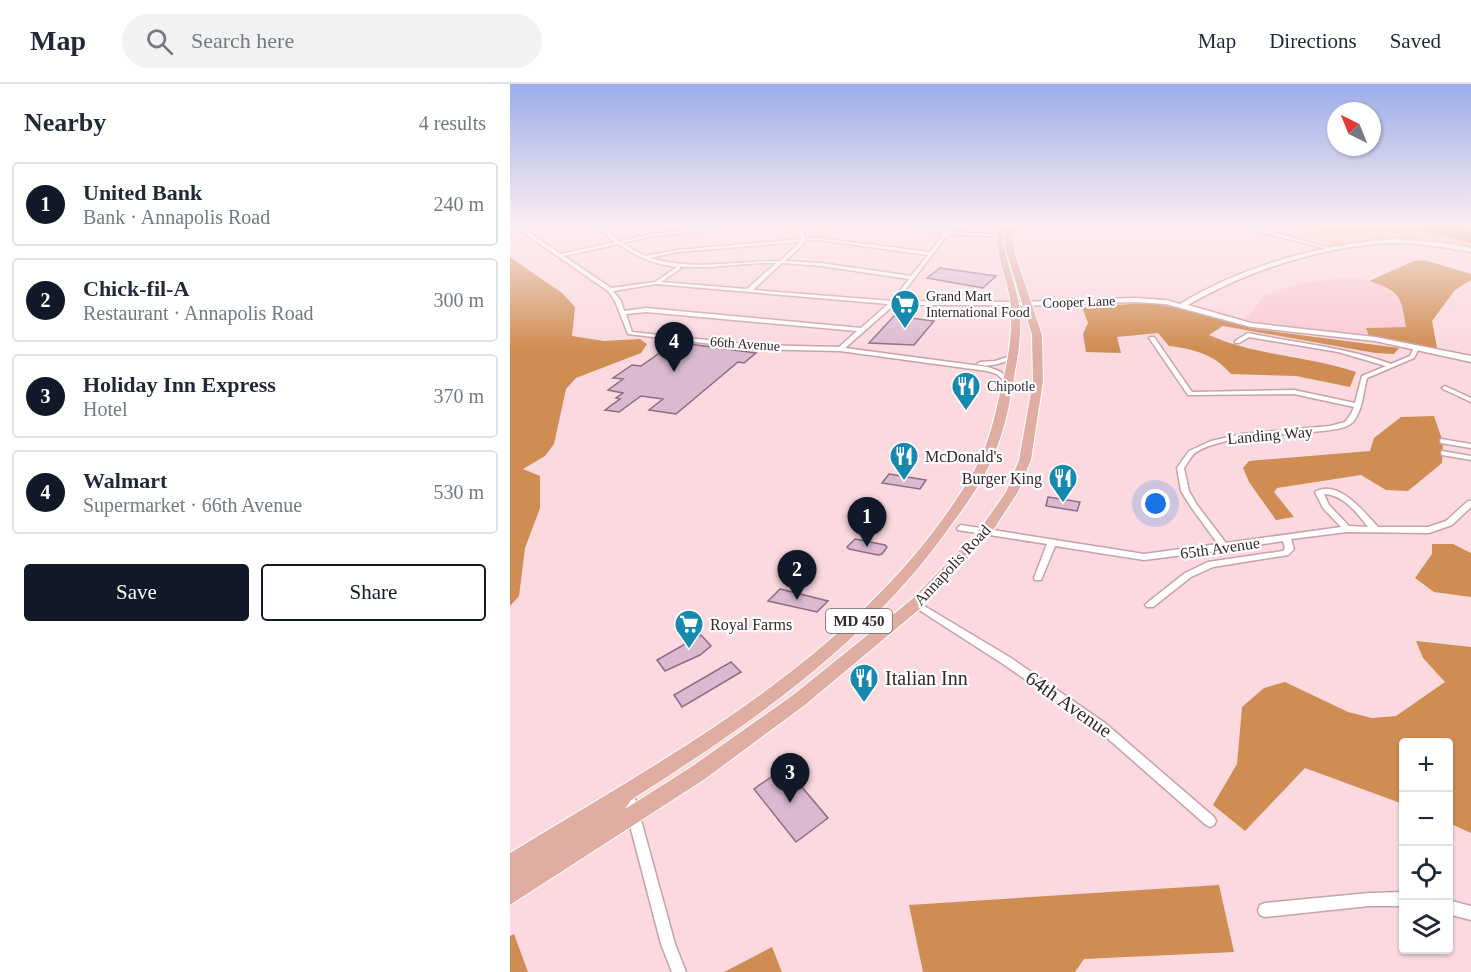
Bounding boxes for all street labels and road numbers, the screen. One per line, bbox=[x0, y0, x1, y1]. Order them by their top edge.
street label: Cooper Lane bbox=[1042, 293, 1116, 311]
street label: 66th Avenue bbox=[709, 334, 781, 354]
street label: Landing Way bbox=[1226, 423, 1314, 448]
street label: Annapolis Road bbox=[910, 521, 994, 609]
street label: 65th Avenue bbox=[1179, 534, 1261, 562]
road number: MD 450 bbox=[826, 609, 892, 633]
street label: 64th Avenue bbox=[1022, 666, 1116, 742]

